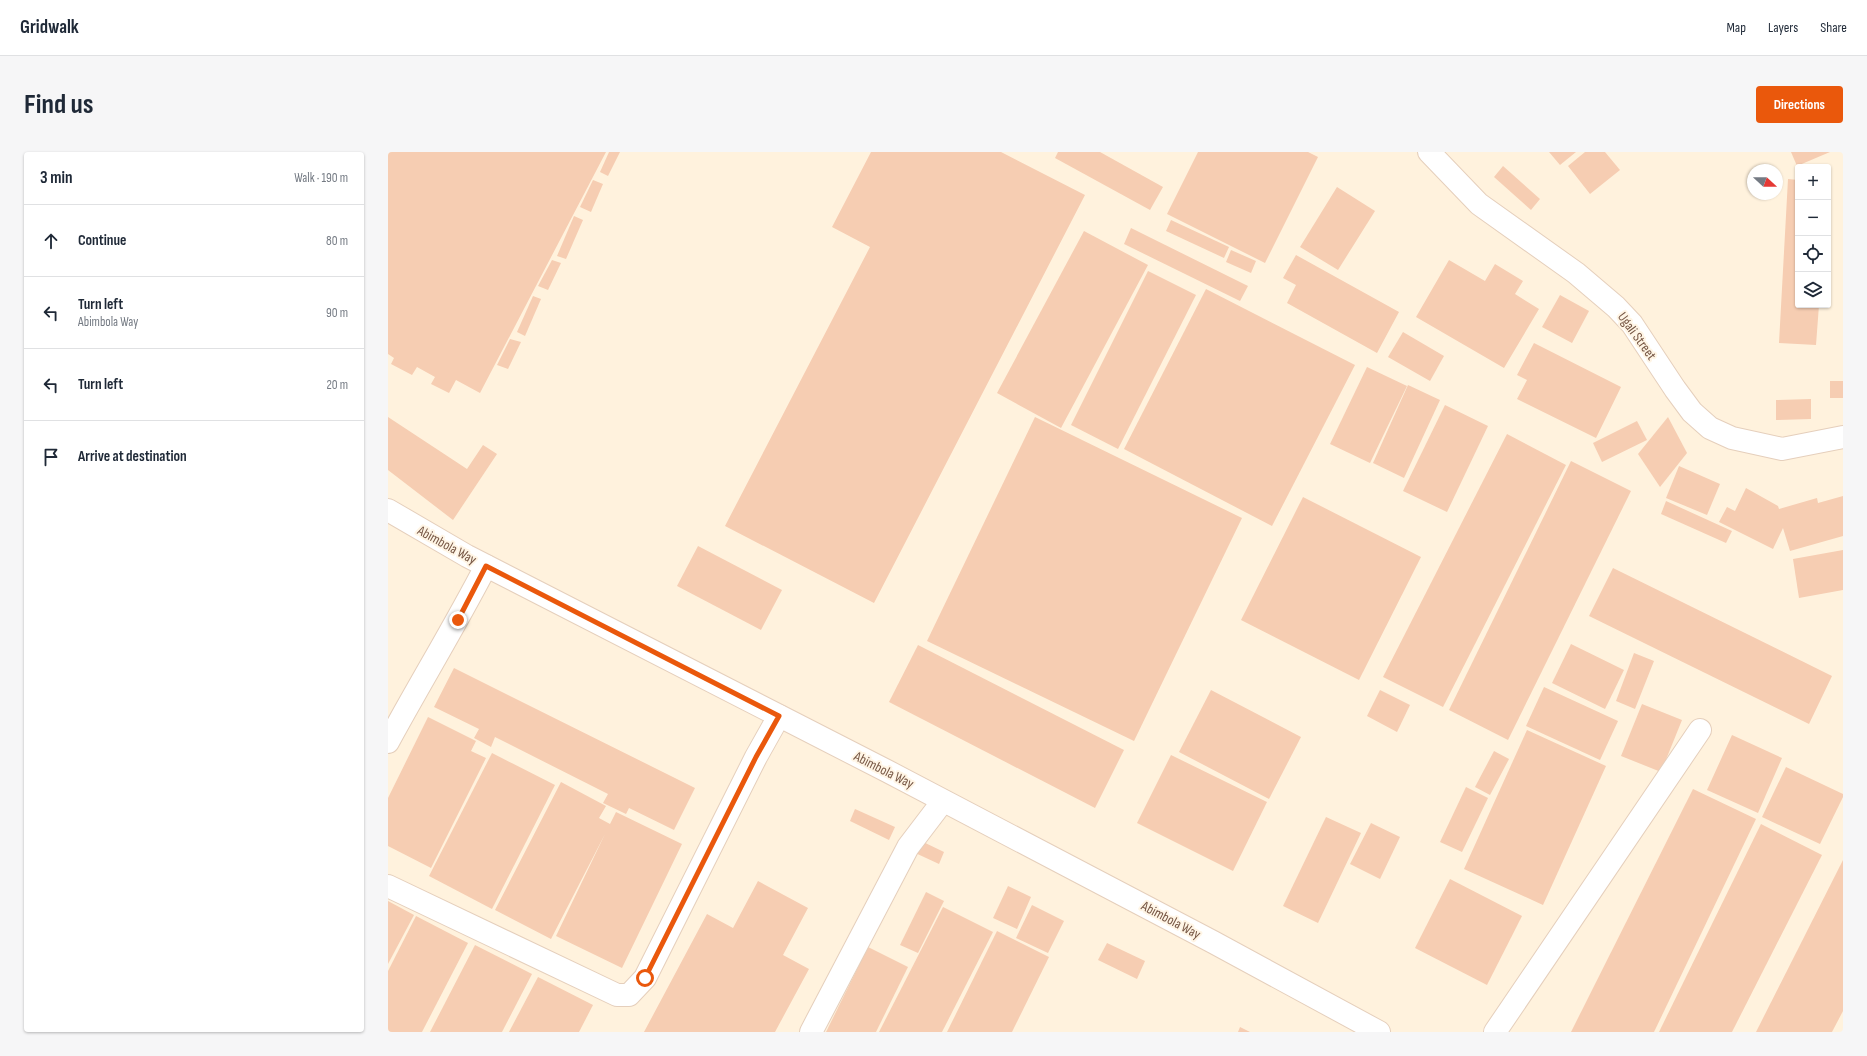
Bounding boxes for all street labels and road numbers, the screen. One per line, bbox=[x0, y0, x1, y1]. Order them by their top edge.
street label: Ugali Street bbox=[1614, 309, 1660, 363]
street label: Abimbola Way bbox=[414, 521, 480, 568]
street label: Abimbola Way bbox=[850, 747, 917, 793]
street label: Abimbola Way bbox=[1137, 897, 1204, 943]

